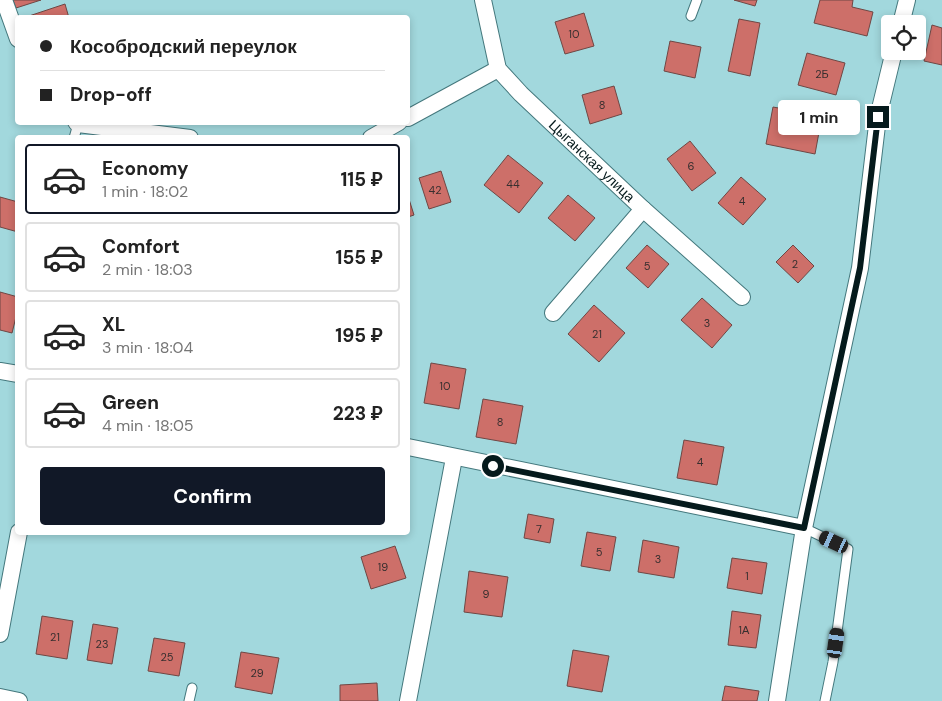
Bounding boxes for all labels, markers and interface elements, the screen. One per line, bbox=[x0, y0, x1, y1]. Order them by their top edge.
map controls bbox=[881, 15, 926, 60]
button: locate bbox=[881, 15, 926, 60]
house number: 10 bbox=[569, 27, 579, 41]
text: Кособродский переулок bbox=[70, 34, 297, 59]
house number: 2Б bbox=[815, 67, 829, 81]
text: Drop-off bbox=[70, 82, 152, 107]
house number: 8 bbox=[599, 98, 605, 112]
callout: 1 min bbox=[778, 100, 860, 134]
route end bbox=[867, 106, 889, 128]
text: 1 min bbox=[800, 107, 838, 128]
street label: Цыганская улица bbox=[545, 116, 639, 206]
text: Economy bbox=[102, 156, 189, 181]
icon: car bbox=[42, 157, 87, 202]
house number: 6 bbox=[688, 159, 695, 173]
text: 115 ₽ bbox=[340, 167, 383, 192]
house number: 44 bbox=[506, 177, 520, 191]
text: 1 min · 18:02 bbox=[102, 181, 188, 202]
house number: 42 bbox=[428, 183, 442, 197]
house number: 4 bbox=[739, 194, 746, 208]
text: Comfort bbox=[102, 234, 180, 259]
icon: car bbox=[42, 235, 87, 280]
text: 155 ₽ bbox=[336, 245, 383, 270]
house number: 2 bbox=[792, 257, 798, 271]
text: 2 min · 18:03 bbox=[102, 259, 193, 280]
house number: 5 bbox=[644, 259, 651, 273]
text: XL bbox=[102, 312, 125, 337]
icon: car bbox=[42, 313, 87, 358]
house number: 3 bbox=[704, 316, 710, 330]
text: 195 ₽ bbox=[335, 323, 383, 348]
house number: 21 bbox=[592, 327, 602, 341]
text: 3 min · 18:04 bbox=[102, 337, 193, 358]
house number: 10 bbox=[440, 379, 450, 393]
text: Green bbox=[102, 390, 159, 415]
icon: car bbox=[42, 391, 87, 436]
text: 223 ₽ bbox=[333, 401, 383, 426]
text: 4 min · 18:05 bbox=[102, 415, 194, 436]
house number: 8 bbox=[497, 415, 503, 429]
route start bbox=[482, 455, 504, 477]
house number: 4 bbox=[697, 455, 704, 469]
button: Confirm bbox=[40, 467, 385, 525]
house number: 7 bbox=[536, 522, 542, 536]
car bbox=[817, 529, 850, 555]
house number: 5 bbox=[596, 545, 603, 559]
house number: 3 bbox=[655, 552, 661, 566]
house number: 19 bbox=[378, 560, 388, 574]
house number: 1 bbox=[745, 569, 749, 583]
house number: 9 bbox=[483, 587, 490, 601]
house number: 1А bbox=[739, 623, 750, 637]
car bbox=[826, 627, 845, 659]
house number: 21 bbox=[50, 630, 60, 644]
house number: 23 bbox=[96, 637, 108, 651]
house number: 25 bbox=[160, 650, 174, 664]
house number: 29 bbox=[250, 666, 264, 680]

